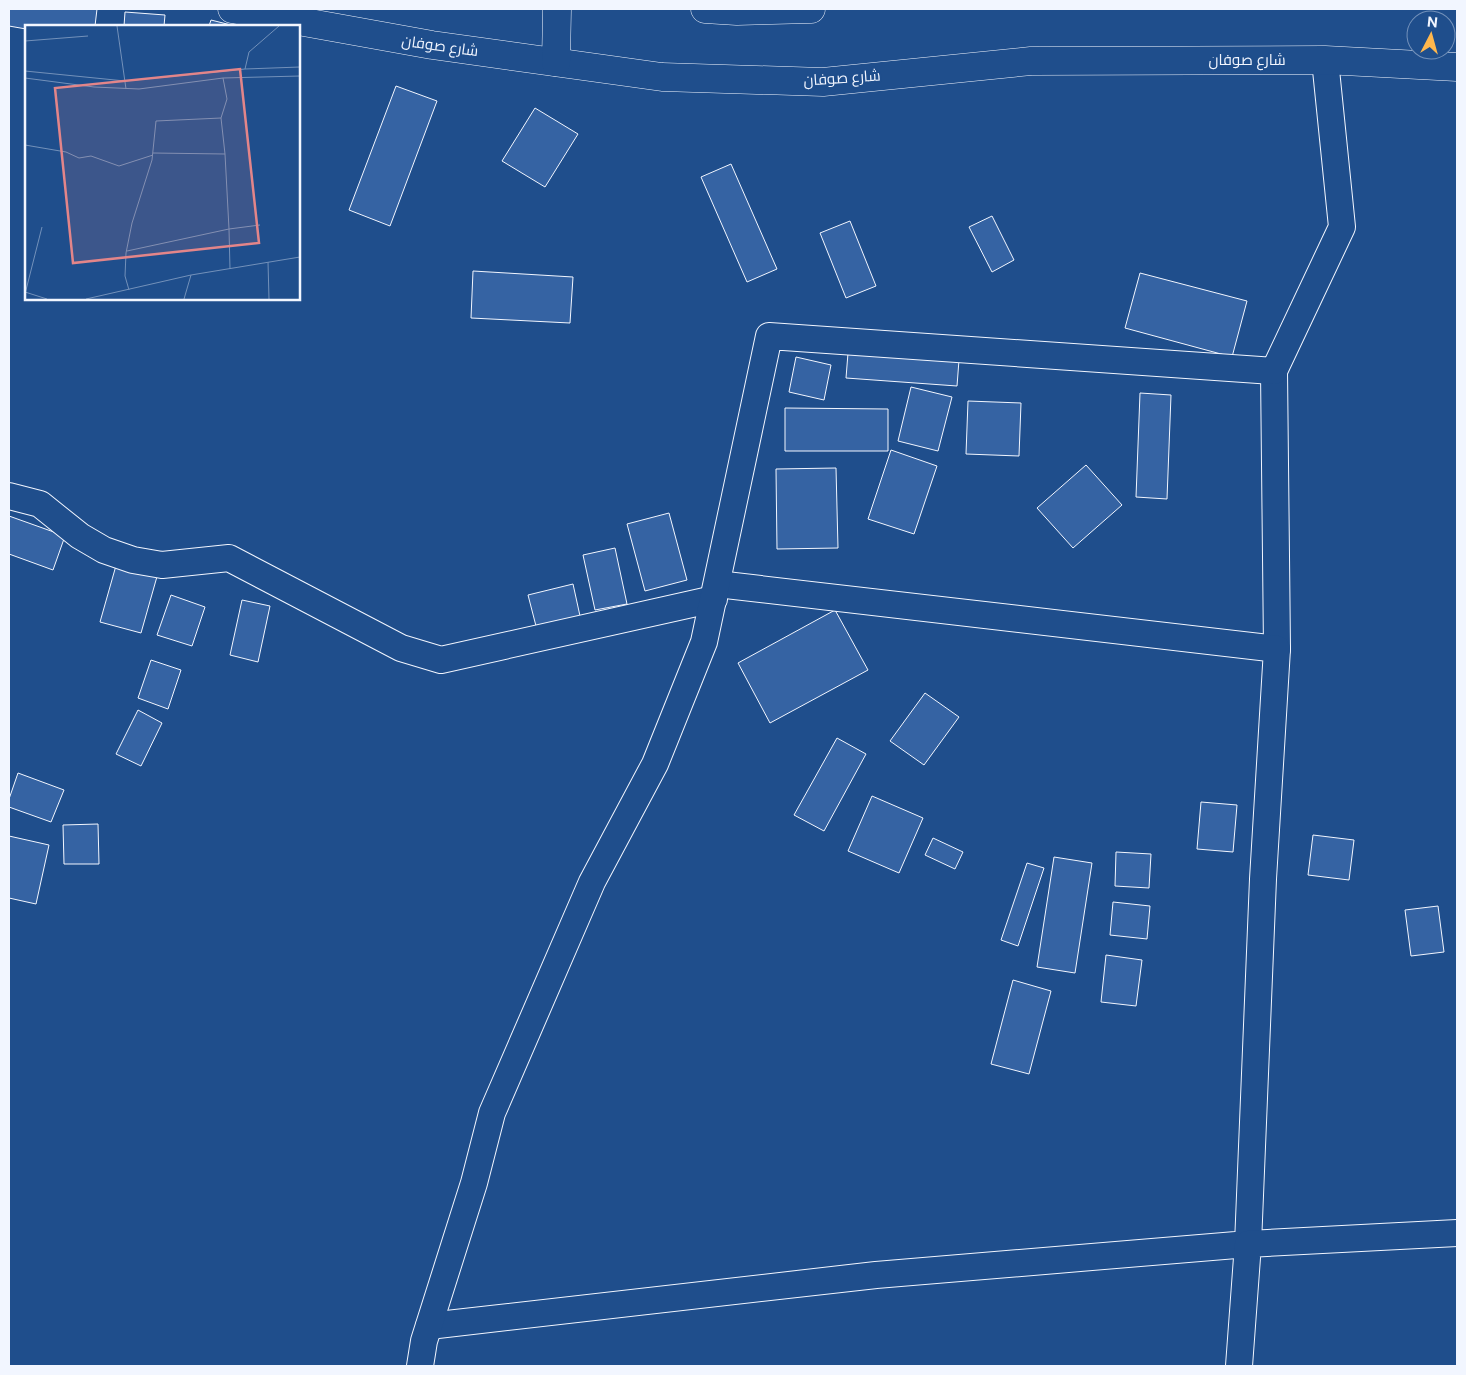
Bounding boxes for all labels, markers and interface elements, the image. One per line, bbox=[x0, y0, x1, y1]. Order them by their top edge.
north arrow bbox=[1406, 10, 1456, 60]
text: N bbox=[1426, 14, 1439, 31]
inset map bbox=[25, 25, 300, 300]
street label: شارع صوفان bbox=[400, 32, 479, 62]
street label: شارع صوفان bbox=[1208, 51, 1286, 71]
street label: شارع صوفان bbox=[803, 66, 881, 92]

